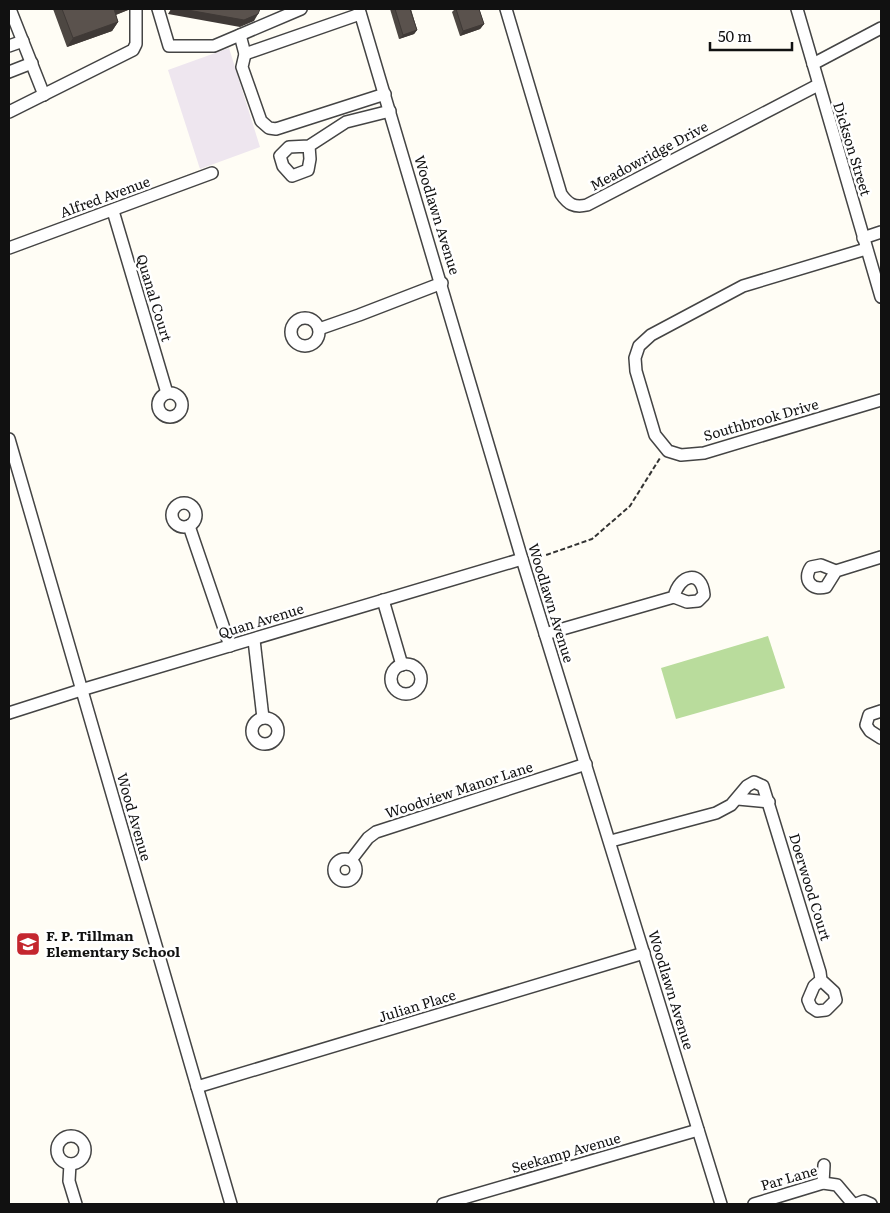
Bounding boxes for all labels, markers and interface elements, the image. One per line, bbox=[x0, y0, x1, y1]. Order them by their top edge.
scale bar bbox=[710, 20, 792, 52]
text: 50 m bbox=[718, 24, 752, 47]
street label: Dickson Street bbox=[829, 99, 877, 198]
street label: Meadowridge Drive bbox=[586, 115, 711, 195]
street label: Woodlawn Avenue bbox=[410, 153, 466, 277]
street label: Alfred Avenue bbox=[57, 170, 153, 222]
street label: Quanal Court bbox=[132, 252, 178, 344]
street label: Southbrook Drive bbox=[701, 393, 820, 445]
street label: Woodlawn Avenue bbox=[524, 541, 580, 665]
street label: Quan Avenue bbox=[216, 598, 306, 642]
street label: Woodview Manor Lane bbox=[382, 756, 535, 822]
street label: Wood Avenue bbox=[113, 770, 157, 863]
street label: Doerwood Court bbox=[785, 831, 837, 943]
place label: F. P. Tillman Elementary School bbox=[46, 925, 180, 961]
street label: Woodlawn Avenue bbox=[644, 928, 700, 1052]
school or university icon: F. P. Tillman Elementary School bbox=[15, 931, 41, 957]
street label: Julian Place bbox=[376, 984, 458, 1026]
street label: Seekamp Avenue bbox=[509, 1127, 623, 1177]
street label: Par Lane bbox=[758, 1159, 819, 1195]

